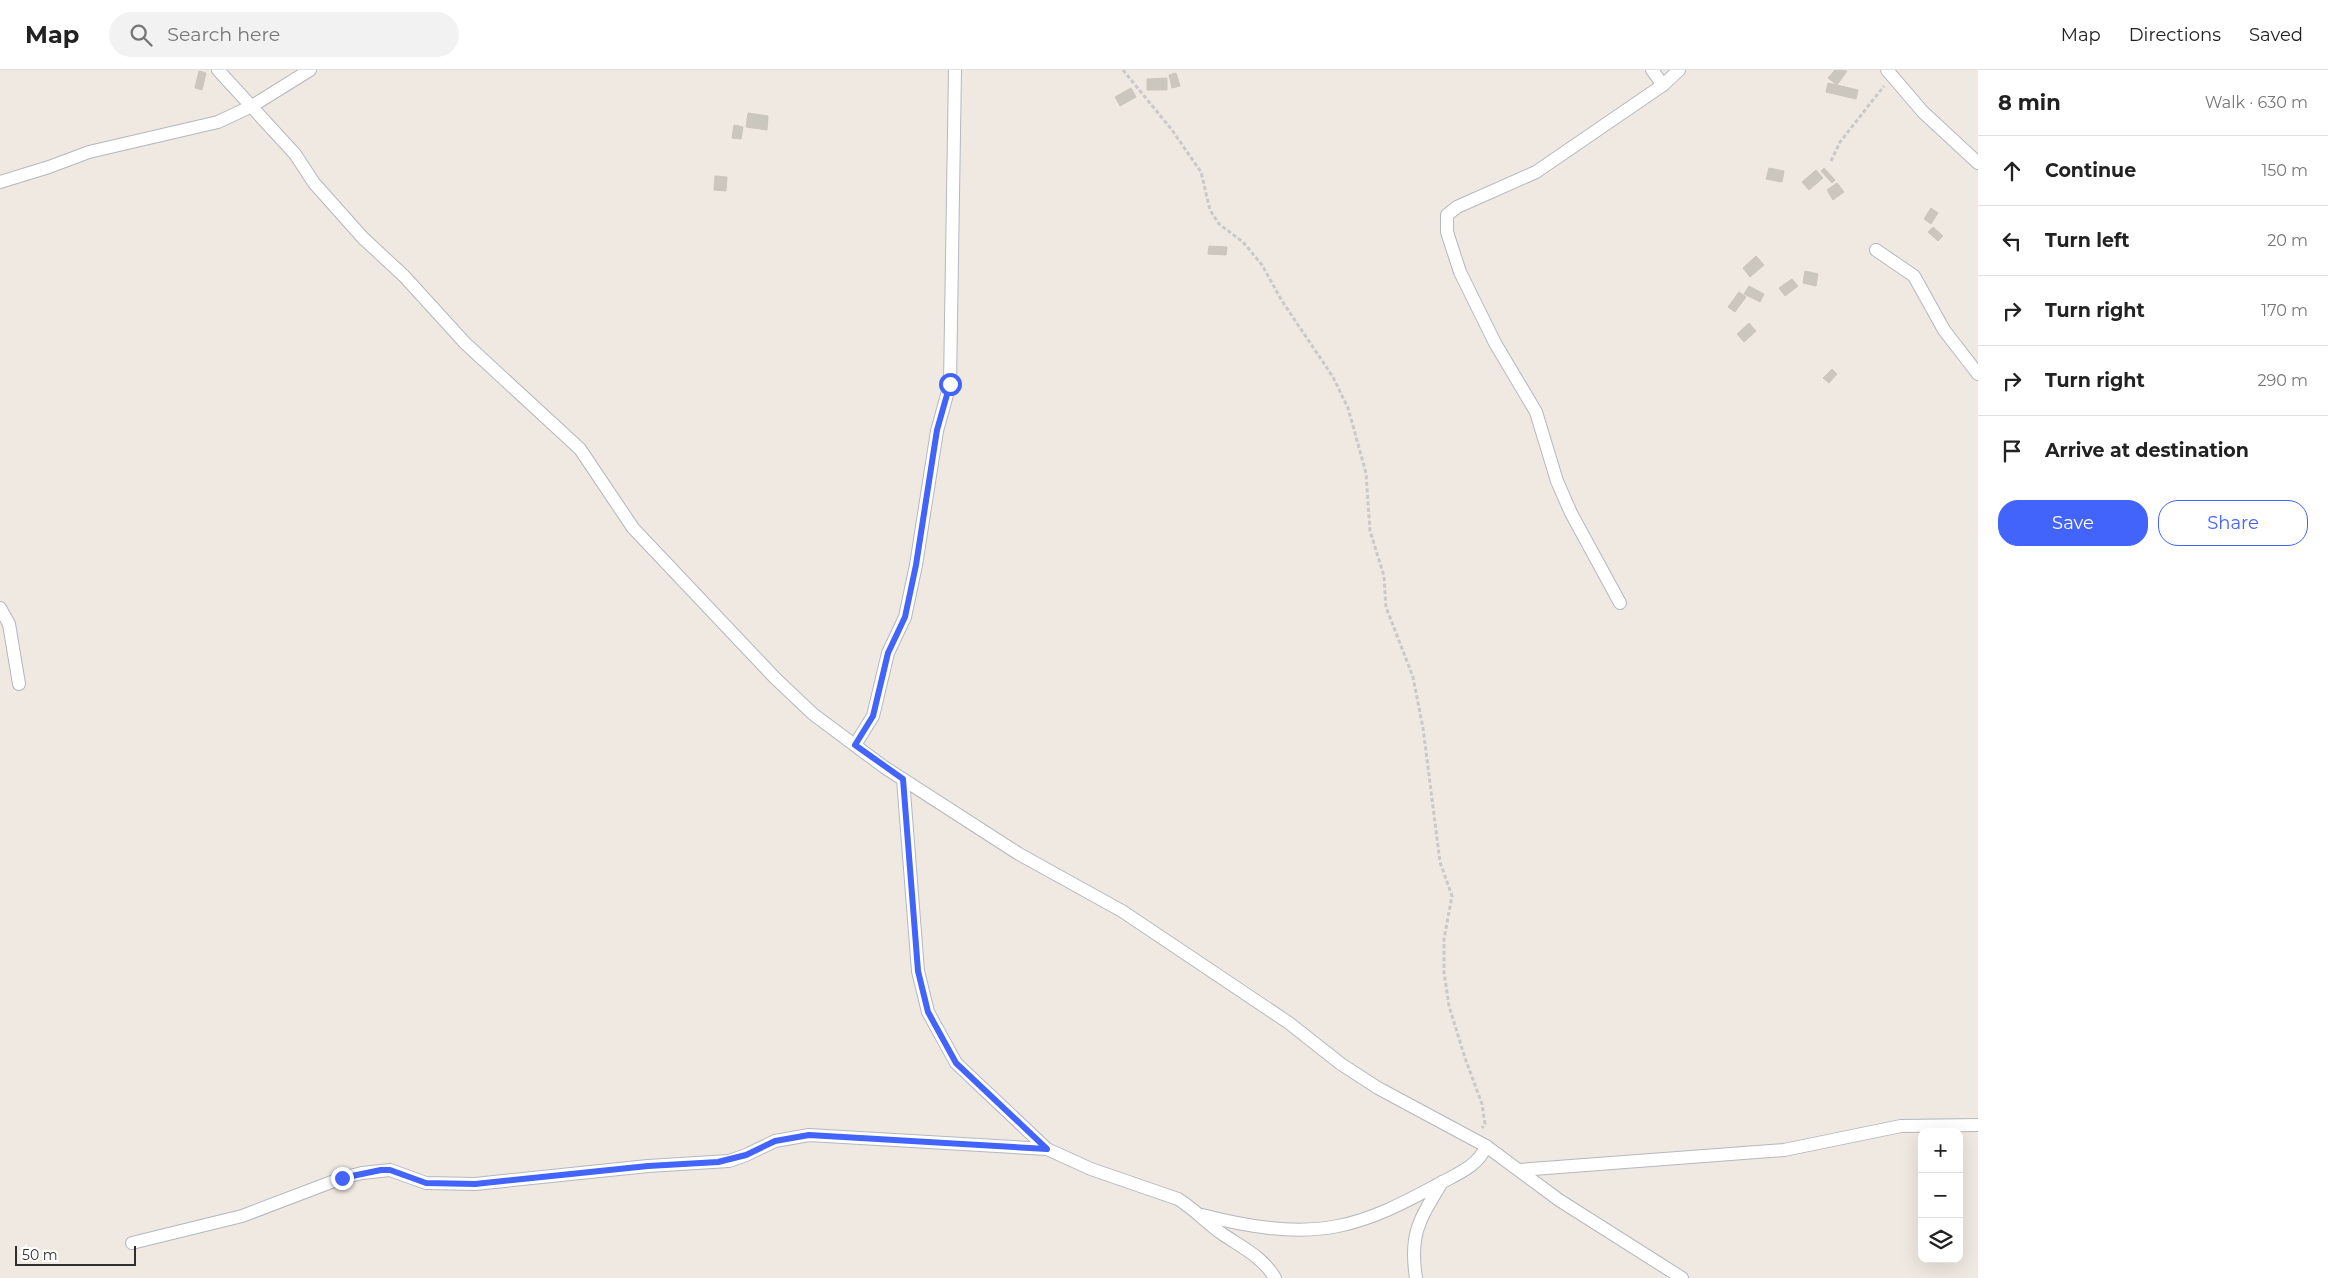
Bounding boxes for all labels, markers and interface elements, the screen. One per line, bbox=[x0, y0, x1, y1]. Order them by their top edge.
search box bbox=[109, 12, 459, 57]
text: Map bbox=[25, 20, 79, 49]
icon: search bbox=[127, 21, 155, 49]
text: Search here bbox=[167, 23, 280, 46]
text: Map bbox=[2061, 24, 2101, 46]
text: Directions bbox=[2129, 24, 2221, 46]
text: Saved bbox=[2249, 24, 2303, 46]
text: 8 min bbox=[1998, 90, 2061, 115]
text: Walk · 630 m bbox=[2205, 93, 2308, 112]
icon: ahead bbox=[1998, 157, 2026, 185]
text: Continue bbox=[2045, 159, 2136, 182]
text: 150 m bbox=[2261, 161, 2308, 180]
icon: left bbox=[1998, 227, 2026, 255]
text: Turn left bbox=[2045, 229, 2130, 252]
text: 20 m bbox=[2267, 231, 2308, 250]
icon: right bbox=[1998, 297, 2026, 325]
text: Turn right bbox=[2045, 299, 2145, 322]
text: 170 m bbox=[2261, 301, 2308, 320]
icon: right bbox=[1998, 367, 2026, 395]
text: Turn right bbox=[2045, 369, 2145, 392]
text: 290 m bbox=[2257, 371, 2308, 390]
route start bbox=[939, 373, 962, 396]
icon: arrive bbox=[1998, 437, 2026, 465]
text: Arrive at destination bbox=[2045, 439, 2249, 462]
button: Save bbox=[1998, 500, 2148, 546]
button: Share bbox=[2158, 500, 2308, 546]
map controls bbox=[1918, 1128, 1963, 1263]
button: + bbox=[1918, 1128, 1963, 1173]
route end bbox=[331, 1167, 354, 1190]
button: − bbox=[1918, 1173, 1963, 1218]
button: layers bbox=[1918, 1218, 1963, 1263]
scale bar bbox=[15, 1243, 136, 1266]
text: 50 m bbox=[22, 1246, 58, 1264]

